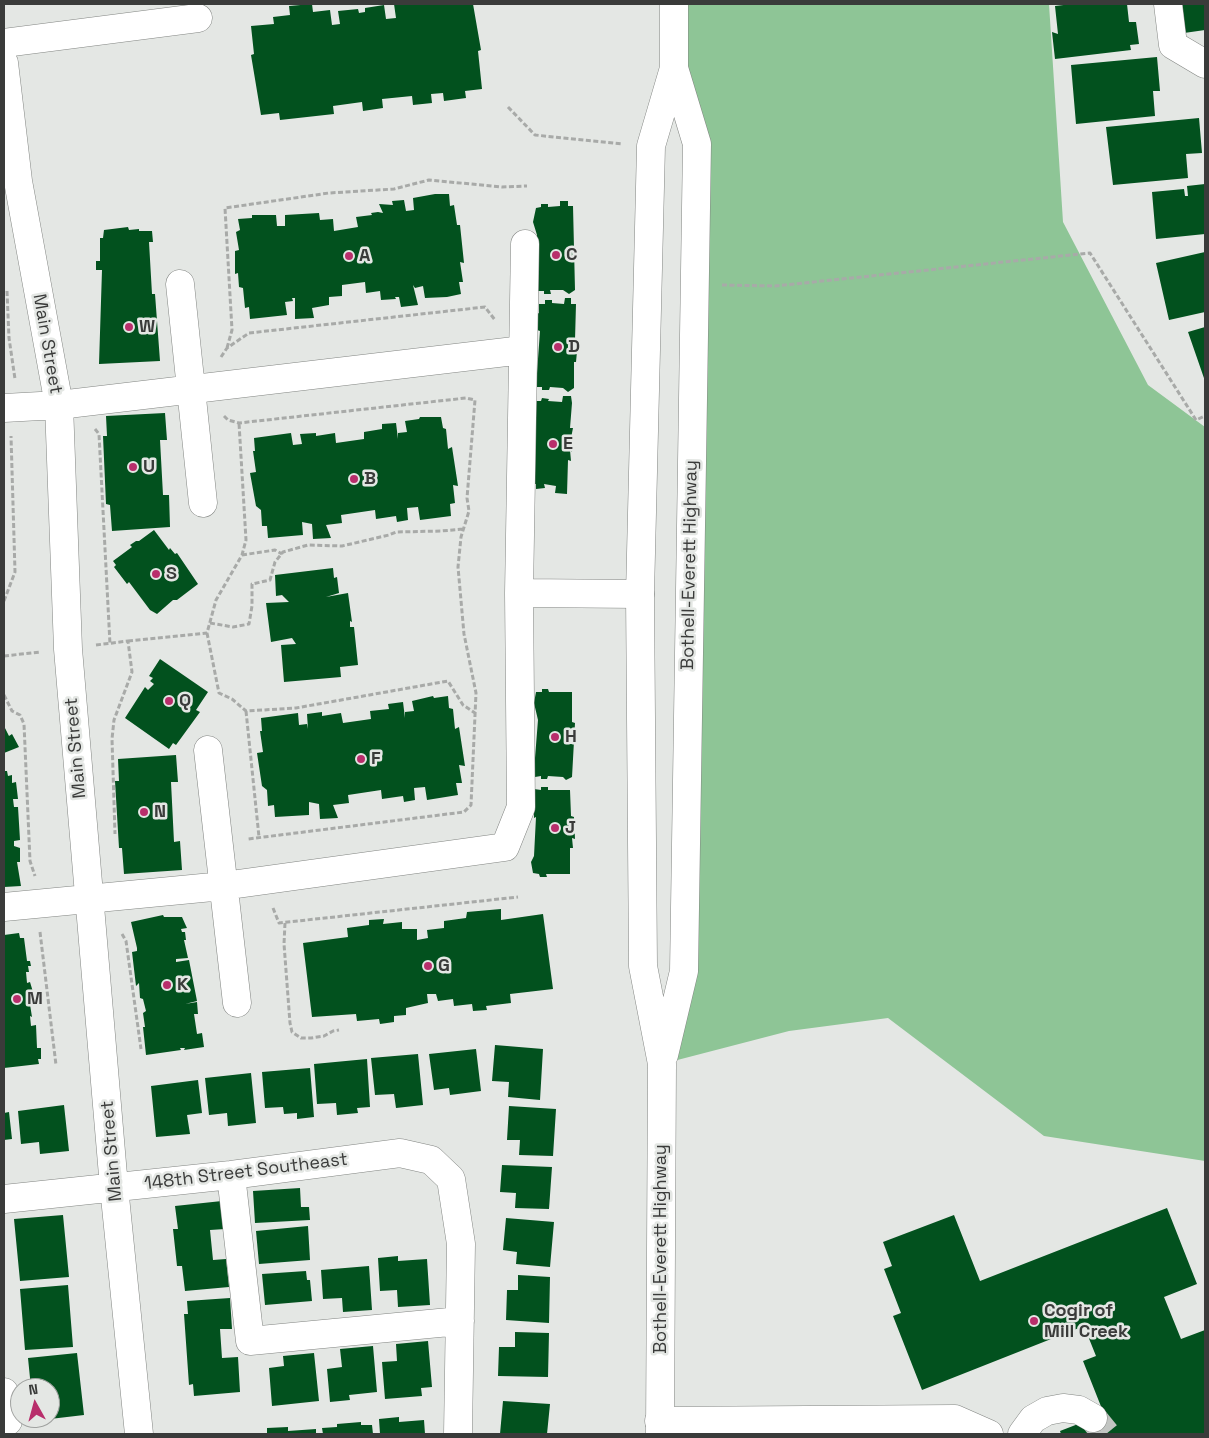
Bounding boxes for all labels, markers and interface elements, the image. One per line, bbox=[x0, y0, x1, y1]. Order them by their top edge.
place label: C bbox=[566, 244, 578, 266]
place label: A bbox=[359, 245, 370, 267]
marker: C bbox=[550, 249, 562, 261]
marker: A bbox=[343, 250, 355, 262]
street label: Main Street bbox=[28, 292, 66, 396]
place label: W bbox=[139, 316, 155, 338]
marker: W bbox=[123, 321, 135, 333]
place label: D bbox=[568, 336, 580, 358]
marker: D bbox=[552, 341, 564, 353]
place label: E bbox=[563, 433, 573, 455]
marker: E bbox=[547, 438, 559, 450]
place label: U bbox=[143, 456, 155, 478]
street label: Bothell-Everett Highway bbox=[677, 460, 703, 670]
marker: U bbox=[127, 461, 139, 473]
place label: B bbox=[364, 468, 376, 490]
marker: B bbox=[348, 473, 360, 485]
place label: S bbox=[166, 563, 177, 585]
marker: S bbox=[150, 568, 162, 580]
place label: Q bbox=[179, 690, 191, 712]
marker: Q bbox=[163, 695, 175, 707]
street label: Main Street bbox=[61, 697, 91, 799]
place label: H bbox=[565, 726, 577, 748]
marker: H bbox=[549, 731, 561, 743]
place label: F bbox=[371, 748, 381, 770]
marker: F bbox=[355, 753, 367, 765]
place label: N bbox=[154, 801, 166, 823]
marker: N bbox=[138, 806, 150, 818]
place label: J bbox=[565, 817, 576, 839]
marker: J bbox=[549, 822, 561, 834]
place label: G bbox=[438, 955, 450, 977]
marker: G bbox=[422, 960, 434, 972]
place label: K bbox=[177, 974, 188, 996]
marker: K bbox=[161, 979, 173, 991]
place label: M bbox=[27, 988, 43, 1010]
marker: M bbox=[11, 993, 23, 1005]
street label: Main Street bbox=[97, 1100, 127, 1202]
street label: Bothell-Everett Highway bbox=[650, 1144, 672, 1354]
street label: 148th Street Southeast bbox=[143, 1149, 349, 1195]
place label: Cogir of Mill Creek bbox=[1044, 1300, 1128, 1342]
marker: Cogir of Mill Creek bbox=[1028, 1315, 1040, 1327]
north arrow bbox=[10, 1378, 60, 1428]
text: N bbox=[28, 1380, 39, 1399]

